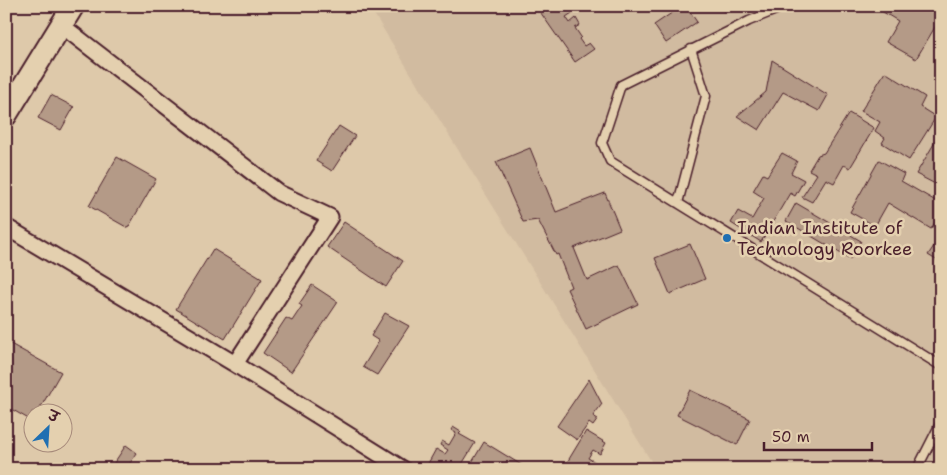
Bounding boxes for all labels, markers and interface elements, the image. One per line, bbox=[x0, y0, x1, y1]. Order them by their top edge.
place label: Indian Institute of Technology Roorkee bbox=[737, 216, 912, 261]
marker: Indian Institute of Technology Roorkee bbox=[721, 232, 733, 244]
north arrow bbox=[22, 402, 72, 452]
text: उ bbox=[44, 405, 63, 427]
scale bar bbox=[764, 420, 872, 452]
text: 50 m bbox=[772, 427, 810, 447]

